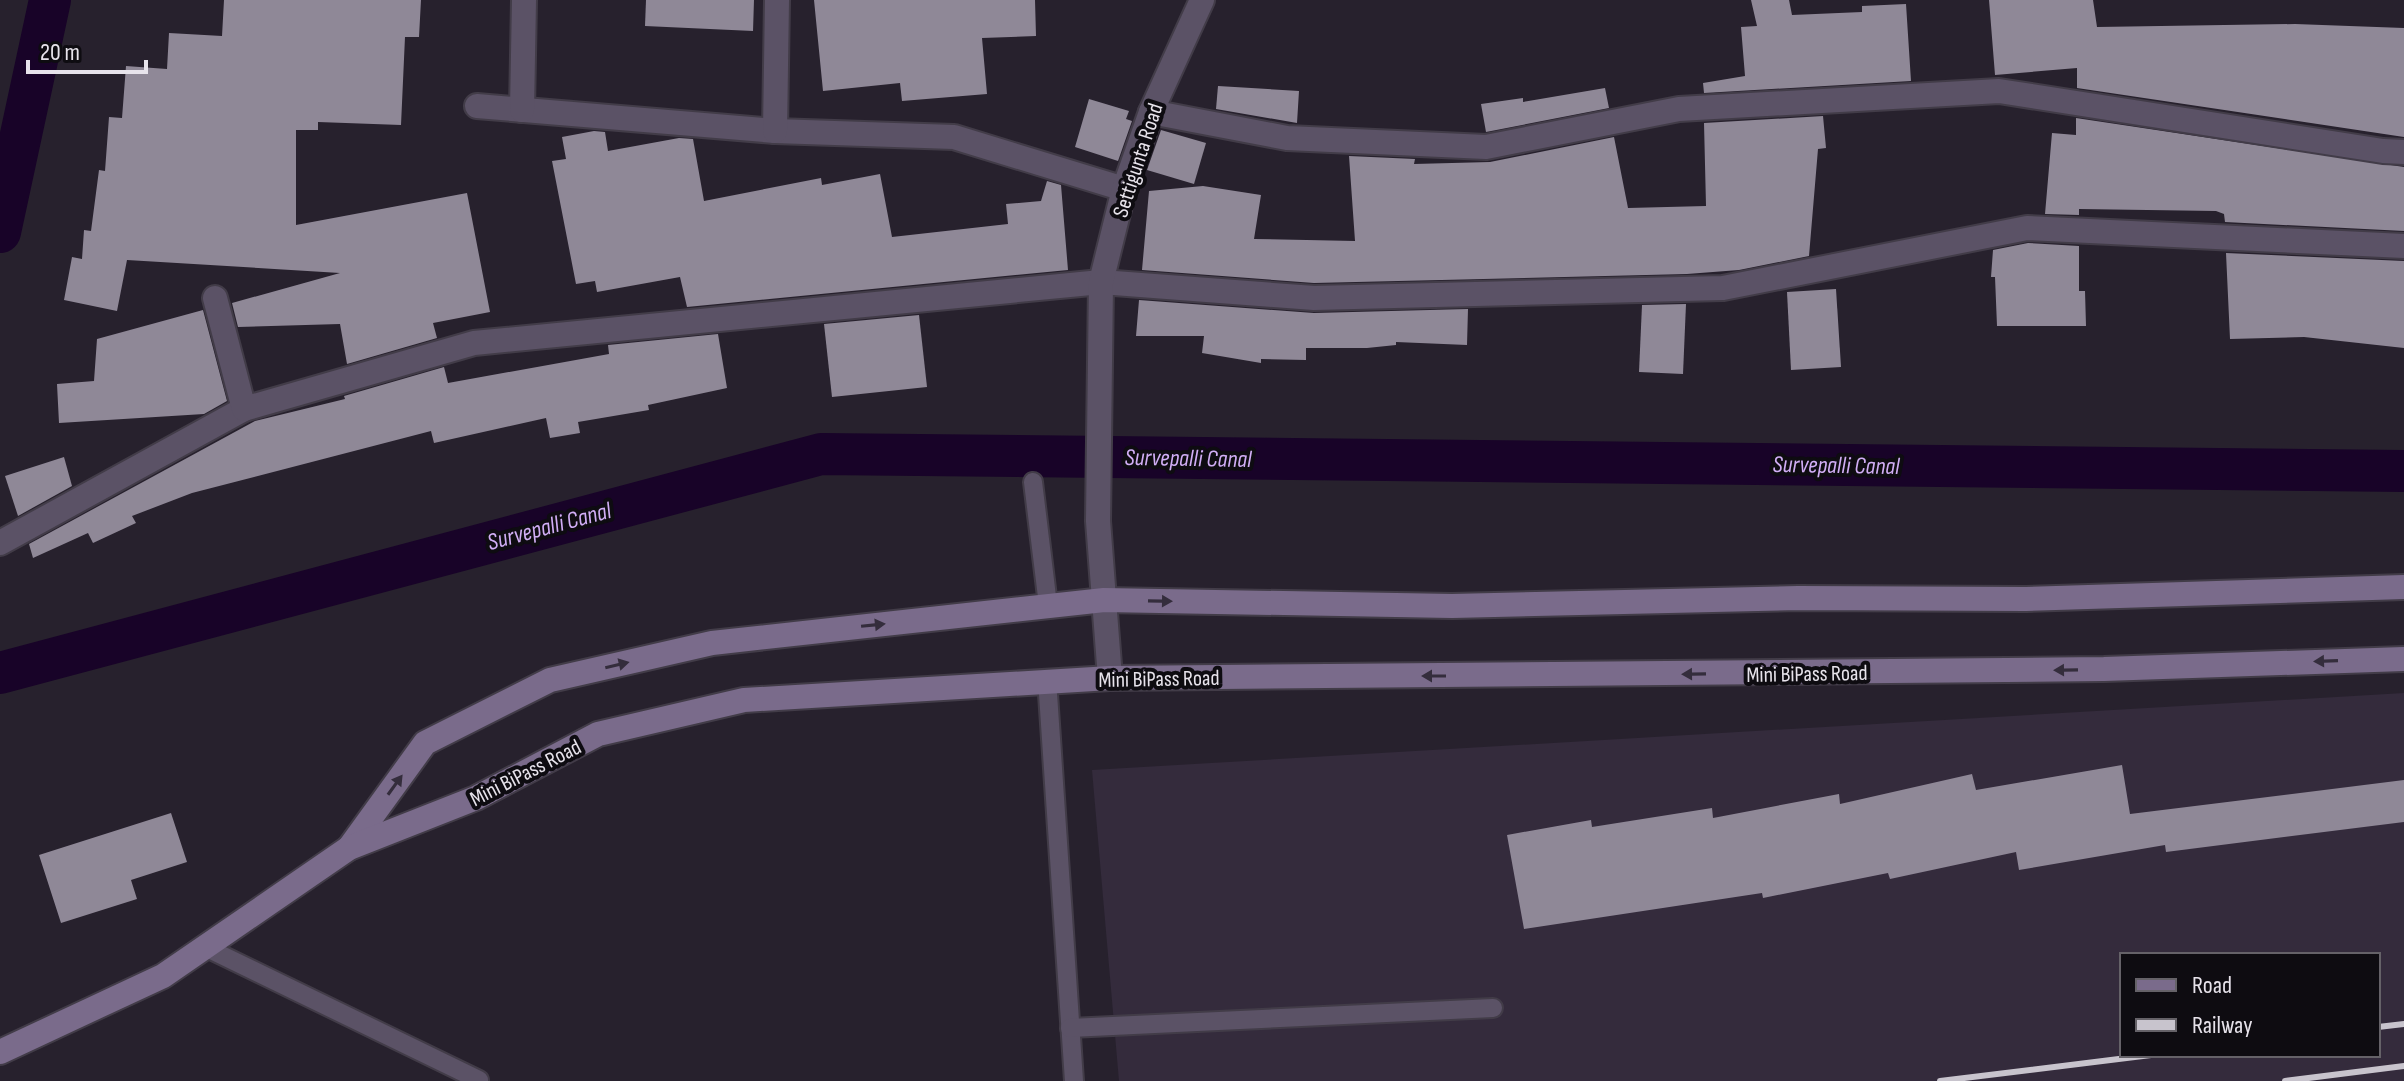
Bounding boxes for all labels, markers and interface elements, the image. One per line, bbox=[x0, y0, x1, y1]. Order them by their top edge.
scale bar bbox=[28, 24, 146, 74]
text: 20 m bbox=[40, 38, 80, 67]
street label: Settigunta Road bbox=[1107, 100, 1170, 221]
water label: Survepalli Canal bbox=[1124, 443, 1252, 474]
water label: Survepalli Canal bbox=[1772, 450, 1900, 481]
water label: Survepalli Canal bbox=[484, 496, 615, 557]
one-way arrow bbox=[1148, 594, 1173, 607]
one-way arrow bbox=[861, 618, 886, 631]
one-way arrow bbox=[2313, 655, 2338, 668]
one-way arrow bbox=[604, 658, 629, 670]
street label: Mini BiPass Road bbox=[1746, 660, 1868, 689]
one-way arrow bbox=[2053, 663, 2078, 676]
street label: Mini BiPass Road bbox=[1098, 665, 1220, 694]
one-way arrow bbox=[1681, 668, 1706, 680]
one-way arrow bbox=[1421, 670, 1446, 682]
street label: Mini BiPass Road bbox=[466, 734, 586, 813]
one-way arrow bbox=[387, 774, 402, 795]
legend bbox=[2120, 953, 2380, 1057]
text: Road bbox=[2192, 971, 2232, 1000]
text: Railway bbox=[2192, 1011, 2252, 1040]

